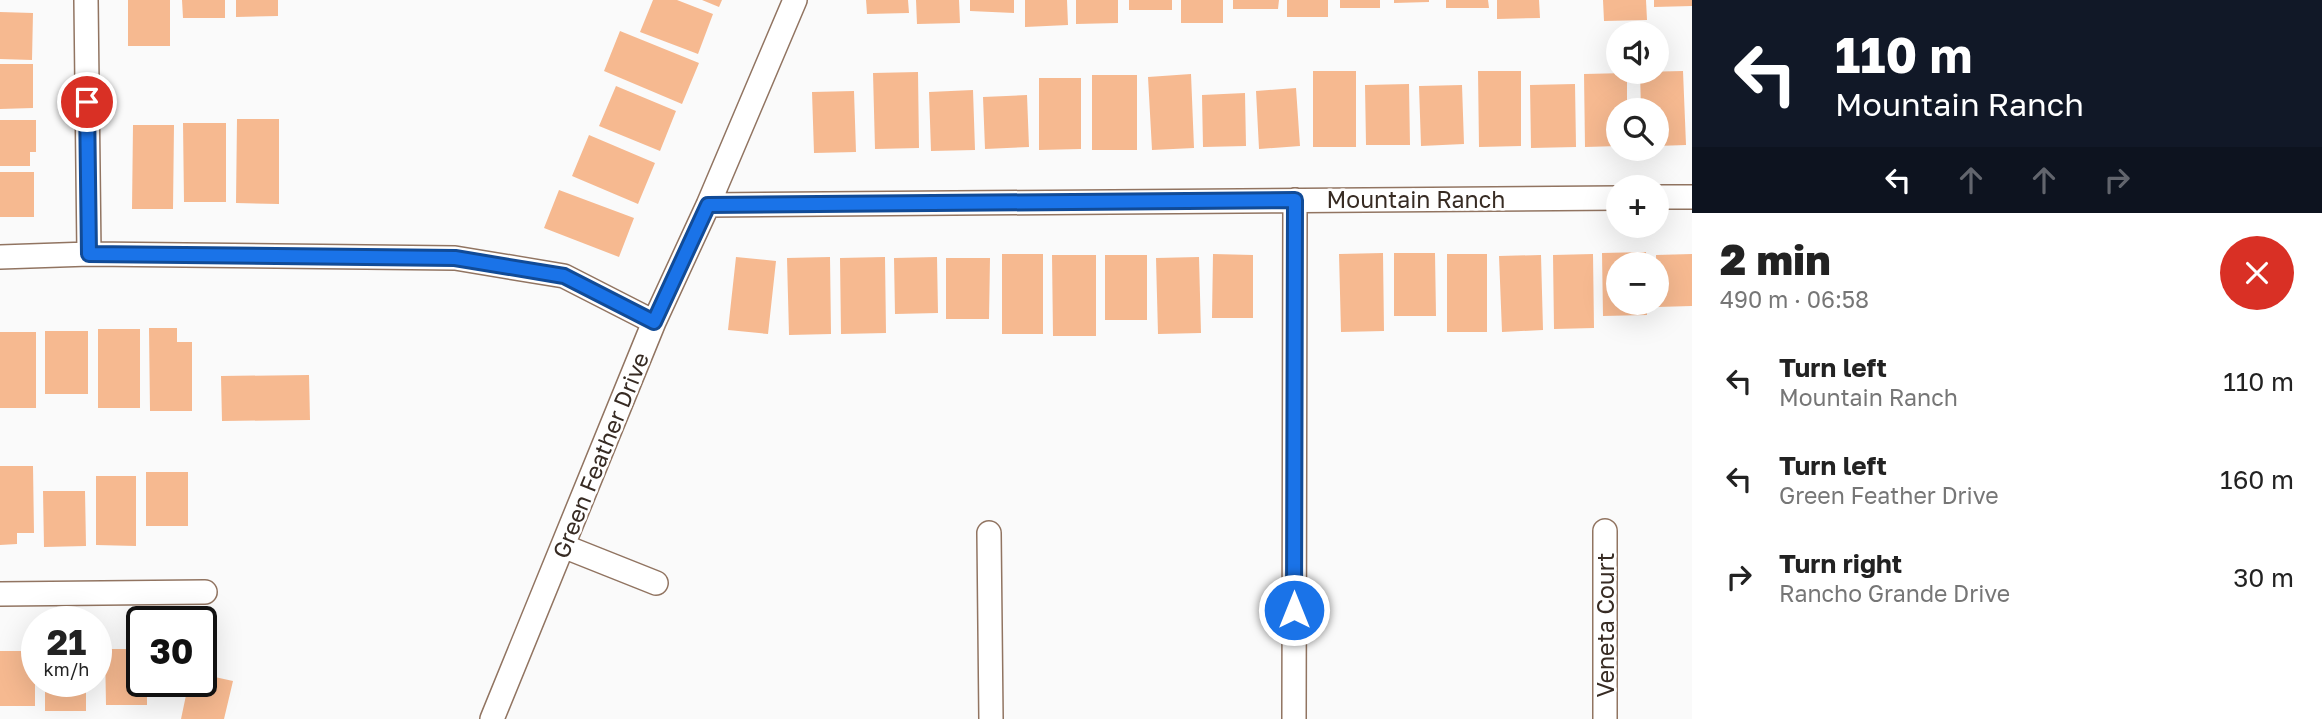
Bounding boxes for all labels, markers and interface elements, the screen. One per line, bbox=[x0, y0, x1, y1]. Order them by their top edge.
map controls bbox=[1606, 21, 1669, 315]
button: sound bbox=[1606, 21, 1669, 84]
text: 110 m bbox=[1835, 25, 1972, 84]
icon: left bbox=[1720, 28, 1811, 119]
pin bbox=[57, 72, 117, 132]
icon: arrive bbox=[68, 83, 106, 121]
text: Mountain Ranch bbox=[1835, 85, 2084, 123]
button: search bbox=[1606, 98, 1669, 161]
icon: left bbox=[1879, 161, 1917, 199]
icon: ahead bbox=[1952, 161, 1990, 199]
icon: ahead bbox=[2025, 161, 2063, 199]
icon: right bbox=[2098, 161, 2136, 199]
button: + bbox=[1606, 175, 1669, 238]
street label: Mountain Ranch bbox=[1327, 185, 1505, 213]
text: 2 min bbox=[1720, 234, 1831, 284]
button: close bbox=[2220, 236, 2294, 310]
button: − bbox=[1606, 252, 1669, 315]
text: 490 m · 06:58 bbox=[1720, 285, 1869, 313]
street label: Green Feather Drive bbox=[546, 348, 654, 562]
text: Turn left bbox=[1779, 352, 1887, 383]
icon: left bbox=[1720, 362, 1758, 400]
text: 110 m bbox=[2223, 366, 2294, 397]
text: Mountain Ranch bbox=[1779, 383, 1958, 411]
text: Turn left bbox=[1779, 450, 1887, 481]
icon: left bbox=[1720, 460, 1758, 498]
text: 160 m bbox=[2220, 464, 2294, 495]
text: Green Feather Drive bbox=[1779, 481, 1999, 509]
text: Turn right bbox=[1779, 548, 1902, 579]
street label: Veneta Court bbox=[1591, 553, 1619, 697]
icon: right bbox=[1720, 558, 1758, 596]
text: 30 m bbox=[2233, 562, 2294, 593]
position arrow bbox=[1257, 573, 1331, 647]
text: Rancho Grande Drive bbox=[1779, 579, 2010, 607]
speed limit sign: 30 bbox=[126, 606, 217, 697]
text: 21 bbox=[47, 621, 86, 663]
text: km/h bbox=[44, 658, 89, 680]

